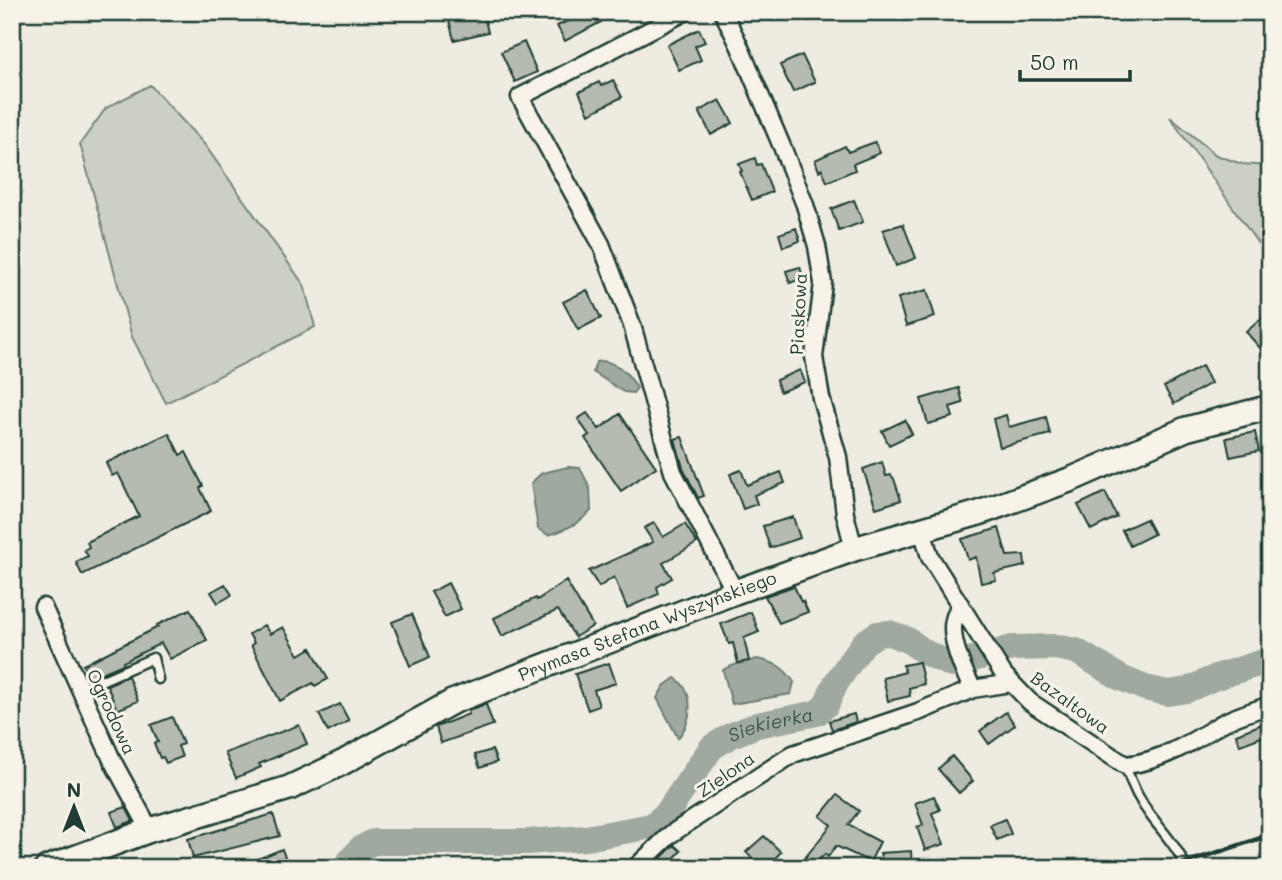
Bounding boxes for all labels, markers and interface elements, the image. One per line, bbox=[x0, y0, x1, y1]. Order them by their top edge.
scale bar bbox=[1020, 38, 1130, 82]
text: 50 m bbox=[1030, 48, 1079, 75]
street label: Piaskowa bbox=[784, 272, 812, 355]
street label: Prymasa Stefana Wyszyńskiego bbox=[515, 565, 780, 686]
street label: Ogrodowa bbox=[82, 665, 142, 758]
street label: Bazaltowa bbox=[1026, 665, 1115, 739]
water label: Siekierka bbox=[724, 701, 815, 747]
street label: Zielona bbox=[692, 746, 759, 803]
north arrow bbox=[38, 772, 108, 842]
text: N bbox=[67, 777, 81, 802]

